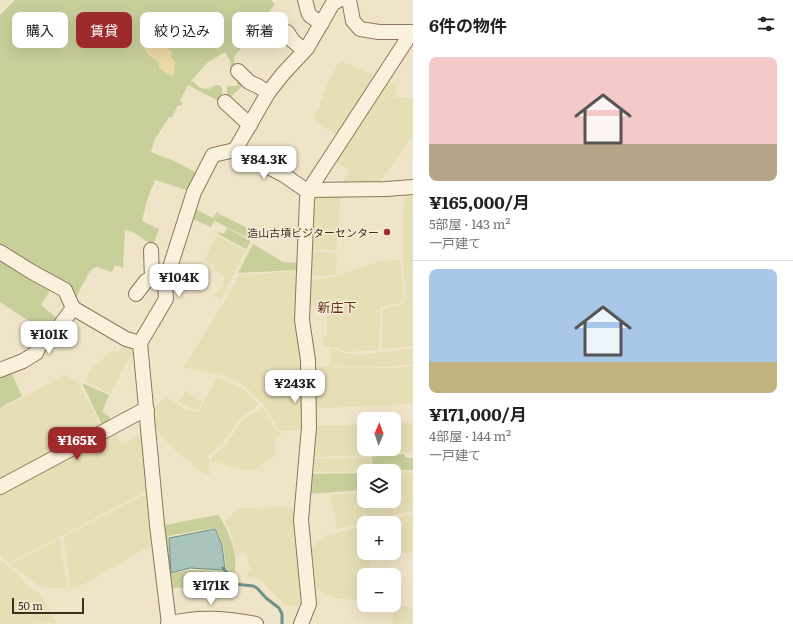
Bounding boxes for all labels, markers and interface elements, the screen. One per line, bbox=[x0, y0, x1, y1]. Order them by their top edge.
chip: 購入 bbox=[12, 12, 68, 48]
chip: 賃貸 bbox=[76, 12, 132, 48]
chip: 絞り込み bbox=[140, 12, 224, 48]
chip: 新着 bbox=[232, 12, 288, 48]
text: 6件の物件 bbox=[429, 12, 507, 37]
icon: filters bbox=[755, 13, 777, 35]
icon: home bbox=[567, 83, 639, 155]
pin: ¥84.3K bbox=[231, 146, 297, 180]
text: ¥84.3K bbox=[241, 149, 287, 168]
text: ¥165,000/月 bbox=[429, 189, 530, 214]
text: 5部屋 · 143 m² bbox=[429, 214, 510, 233]
place label: 造山古墳ビジターセンター bbox=[247, 224, 379, 240]
marker: 造山古墳ビジターセンター bbox=[382, 227, 392, 237]
text: 一戸建て bbox=[429, 233, 481, 252]
pin: ¥104K bbox=[151, 264, 207, 298]
text: ¥104K bbox=[158, 267, 200, 286]
icon: home bbox=[567, 295, 639, 367]
district label: 新庄下 bbox=[317, 297, 357, 316]
pin: ¥101K bbox=[21, 321, 77, 355]
text: ¥101K bbox=[30, 324, 68, 343]
pin: ¥243K bbox=[267, 370, 323, 404]
text: ¥243K bbox=[274, 373, 316, 392]
text: ¥171,000/月 bbox=[429, 401, 527, 426]
north arrow bbox=[357, 412, 401, 456]
map controls bbox=[357, 412, 401, 612]
text: 4部屋 · 144 m² bbox=[429, 426, 511, 445]
pin: ¥165K bbox=[49, 427, 105, 461]
text: ¥165K bbox=[57, 430, 97, 449]
text: 一戸建て bbox=[429, 445, 481, 464]
button: layers bbox=[357, 464, 401, 508]
button: + bbox=[357, 516, 401, 560]
button: − bbox=[357, 568, 401, 612]
pin: ¥171K bbox=[183, 572, 239, 606]
text: ¥171K bbox=[192, 575, 230, 594]
scale bar bbox=[12, 596, 84, 615]
text: 50 m bbox=[18, 597, 43, 613]

